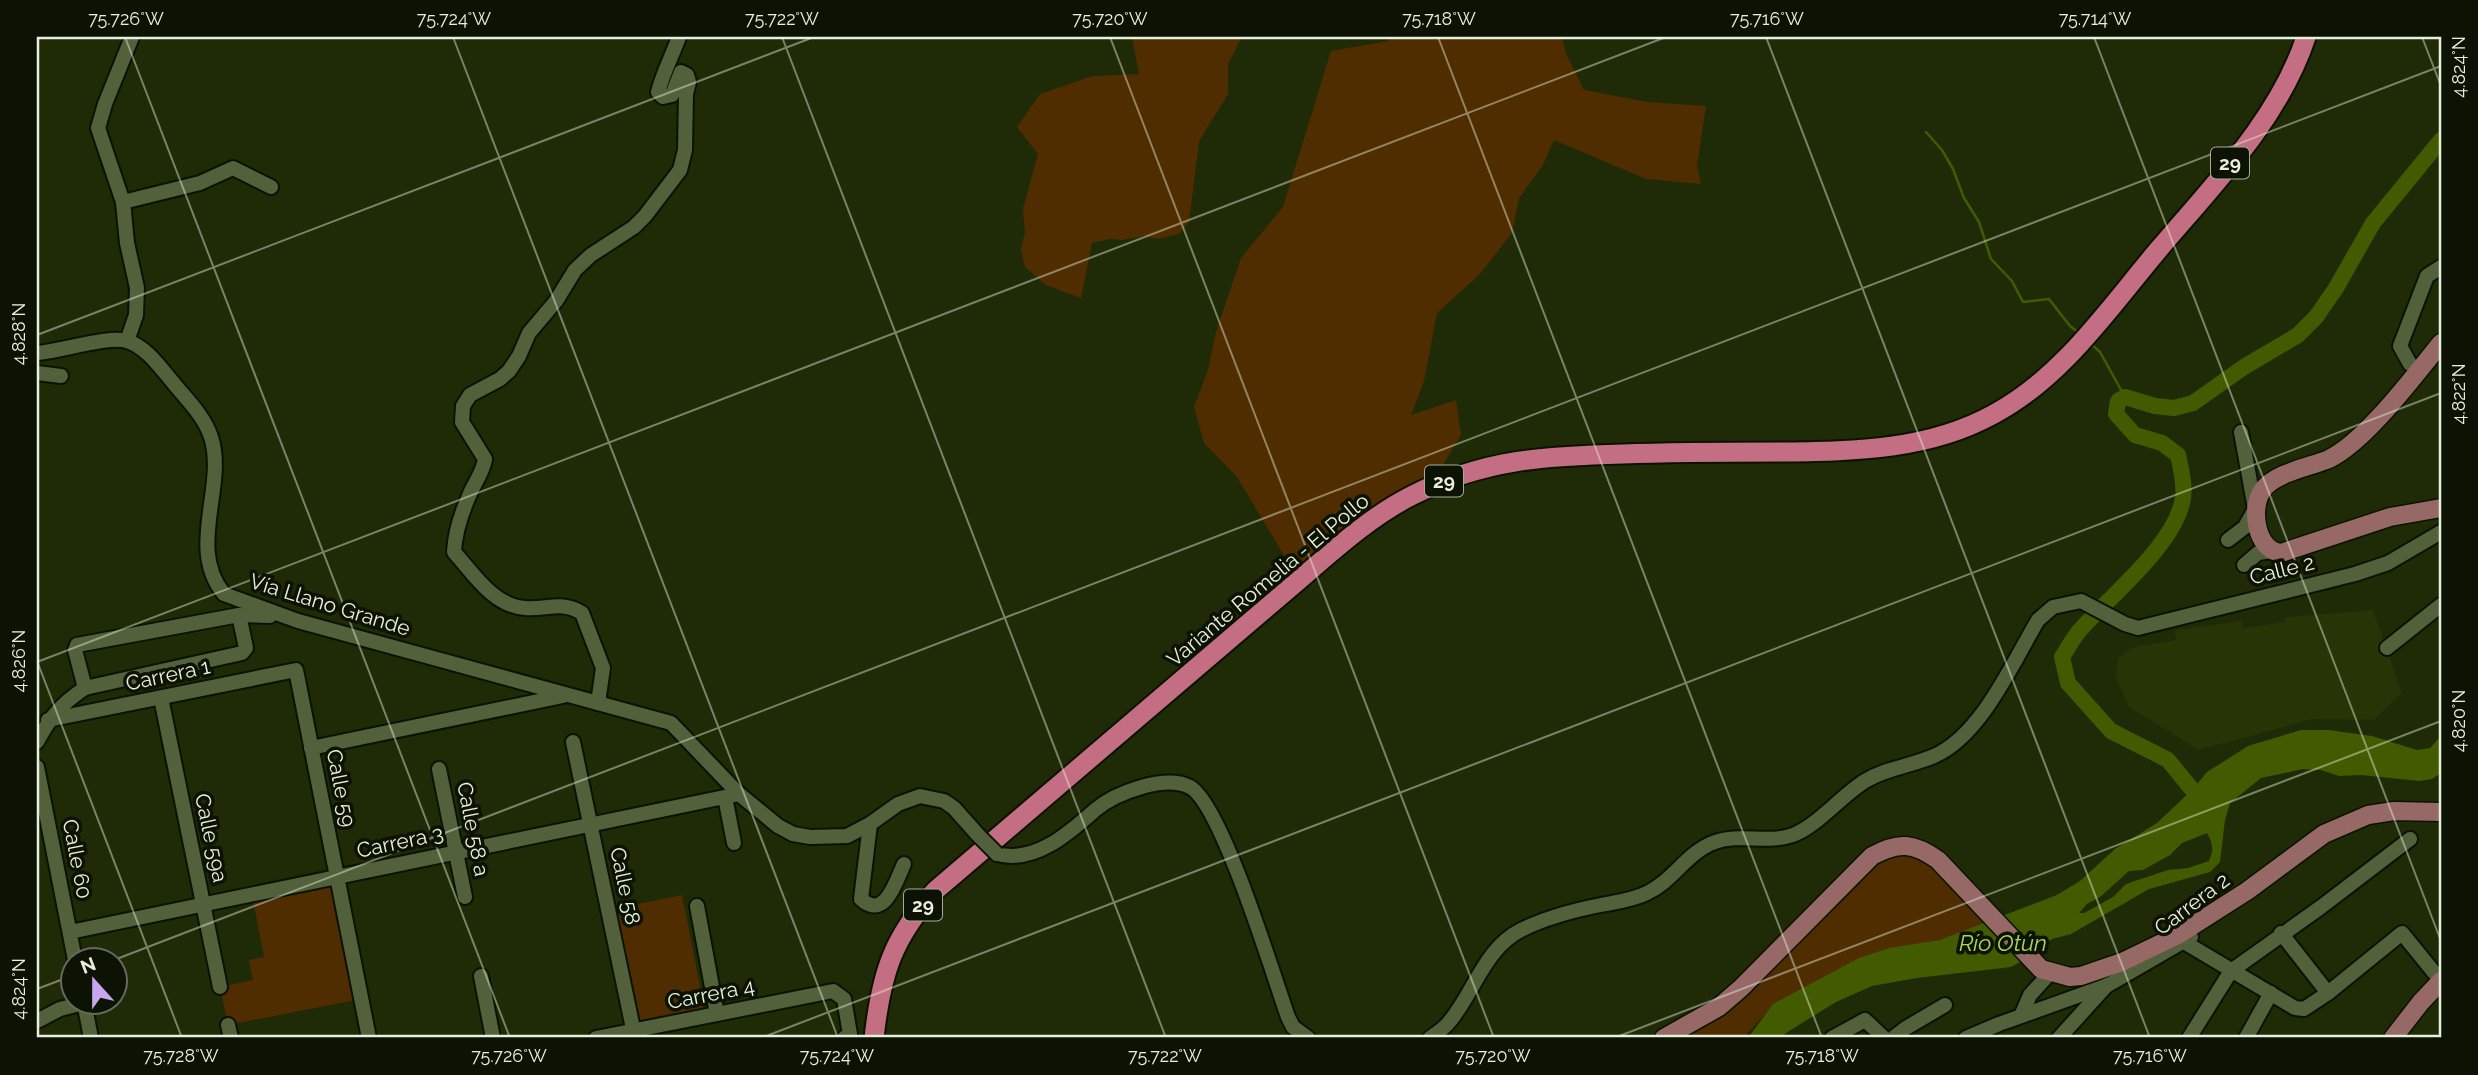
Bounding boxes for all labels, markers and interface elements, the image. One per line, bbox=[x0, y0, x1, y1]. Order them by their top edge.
text: 75.726°W bbox=[88, 8, 164, 29]
text: 75.724°W bbox=[417, 8, 491, 29]
text: 75.722°W bbox=[745, 8, 819, 29]
text: 75.720°W bbox=[1072, 8, 1148, 29]
text: 75.718°W bbox=[1402, 8, 1476, 29]
text: 75.716°W bbox=[1730, 8, 1804, 29]
text: 75.714°W bbox=[2059, 8, 2132, 29]
text: 4.824°N bbox=[2448, 36, 2469, 98]
road number: 29 bbox=[2211, 148, 2249, 178]
text: 4.828°N bbox=[8, 303, 29, 365]
text: 4.822°N bbox=[2448, 363, 2469, 425]
road number: 29 bbox=[1425, 466, 1463, 496]
street label: Variante Romelia - El Pollo bbox=[1162, 488, 1374, 671]
street label: Calle 2 bbox=[2247, 549, 2317, 590]
street label: Vía Llano Grande bbox=[247, 568, 413, 641]
text: 4.826°N bbox=[8, 630, 29, 692]
street label: Carrera 1 bbox=[123, 653, 212, 696]
text: 4.820°N bbox=[2448, 690, 2469, 752]
street label: Calle 59 bbox=[322, 747, 361, 829]
street label: Calle 58 a bbox=[452, 780, 495, 878]
street label: Calle 59a bbox=[190, 791, 233, 885]
street label: Calle 60 bbox=[58, 817, 97, 901]
street label: Carrera 3 bbox=[354, 820, 446, 863]
street label: Calle 58 bbox=[605, 845, 646, 927]
street label: Carrera 2 bbox=[2149, 867, 2234, 940]
road number: 29 bbox=[904, 890, 942, 920]
water label: Río Otún bbox=[1959, 929, 2047, 956]
north arrow bbox=[60, 946, 130, 1016]
text: N bbox=[77, 952, 99, 978]
text: 4.824°N bbox=[8, 958, 29, 1020]
street label: Carrera 4 bbox=[665, 973, 757, 1014]
text: 75.728°W bbox=[143, 1045, 219, 1066]
text: 75.726°W bbox=[471, 1045, 547, 1066]
text: 75.724°W bbox=[800, 1045, 874, 1066]
text: 75.722°W bbox=[1128, 1045, 1202, 1066]
text: 75.720°W bbox=[1455, 1045, 1531, 1066]
text: 75.718°W bbox=[1785, 1045, 1859, 1066]
text: 75.716°W bbox=[2113, 1045, 2187, 1066]

